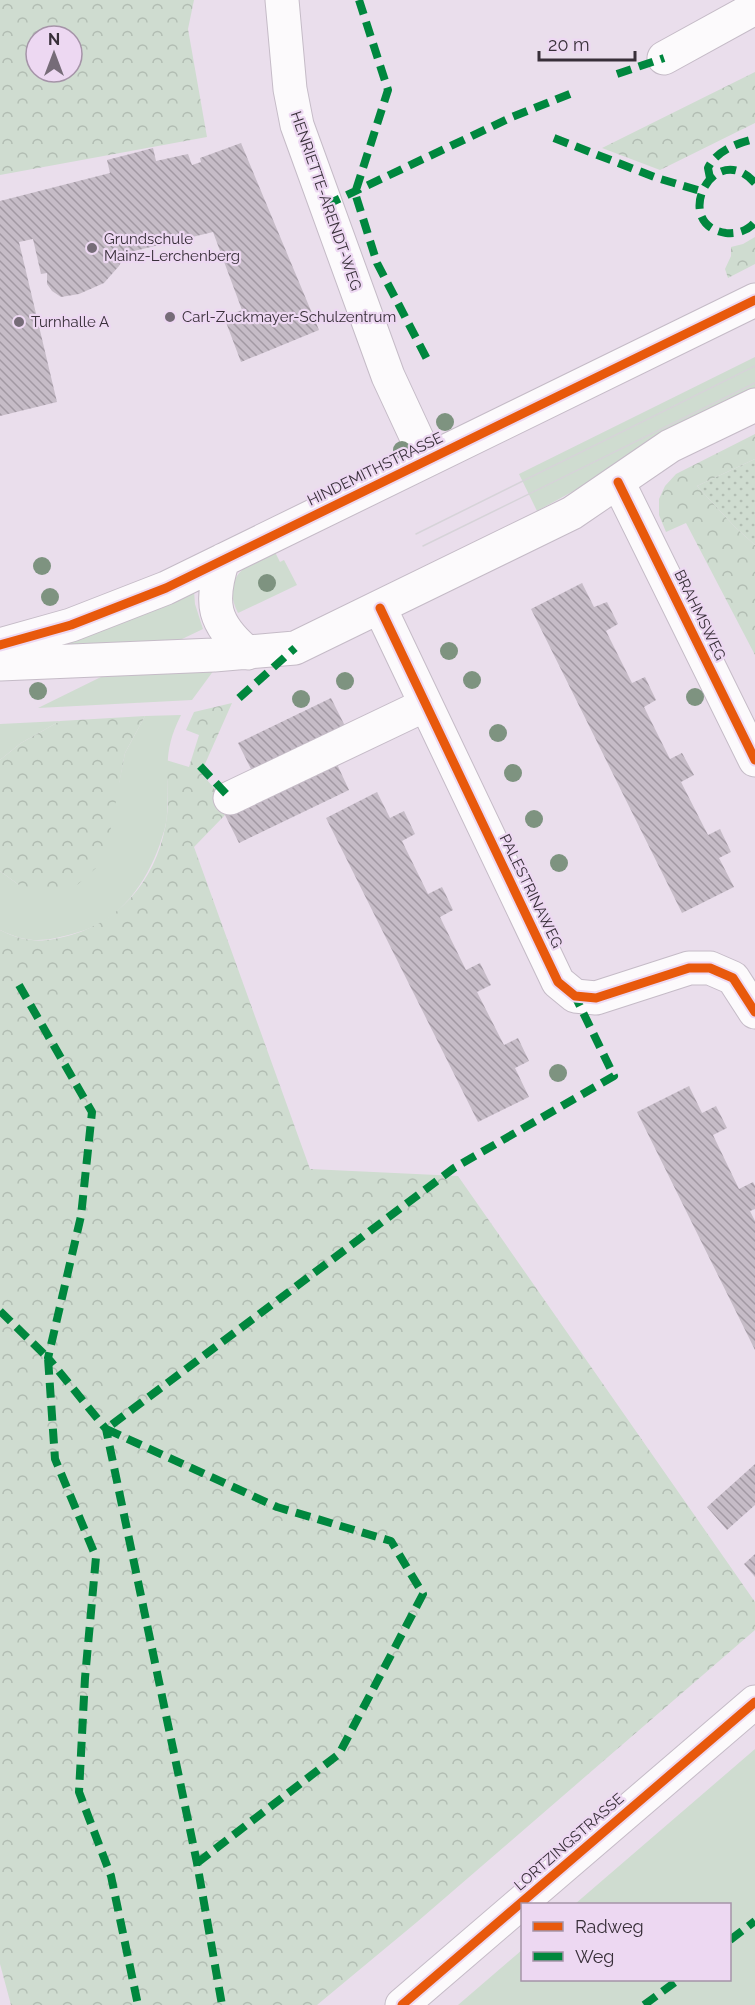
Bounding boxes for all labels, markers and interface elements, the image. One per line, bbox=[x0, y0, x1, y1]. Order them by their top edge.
north arrow bbox=[24, 24, 84, 84]
scale bar bbox=[539, 24, 635, 62]
text: N bbox=[48, 30, 60, 49]
text: 20 m bbox=[548, 34, 590, 55]
street label: HENRIETTE-ARENDT-WEG bbox=[287, 109, 365, 293]
place label: Grundschule Mainz-Lerchenberg bbox=[104, 230, 240, 265]
marker: Grundschule Mainz-Lerchenberg bbox=[85, 241, 99, 255]
place label: Carl-Zuckmayer-Schulzentrum bbox=[182, 308, 396, 326]
marker: Carl-Zuckmayer-Schulzentrum bbox=[163, 310, 177, 324]
place label: Turnhalle A bbox=[31, 313, 109, 331]
marker: Turnhalle A bbox=[12, 315, 26, 329]
street label: HINDEMITHSTRASSE bbox=[304, 428, 446, 510]
street label: BRAHMSWEG bbox=[670, 567, 730, 663]
street label: PALESTRINAWEG bbox=[496, 831, 566, 951]
street label: LORTZINGSTRASSE bbox=[511, 1790, 627, 1894]
legend bbox=[521, 1903, 731, 1981]
text: Radweg bbox=[575, 1916, 644, 1937]
text: Weg bbox=[575, 1946, 614, 1967]

